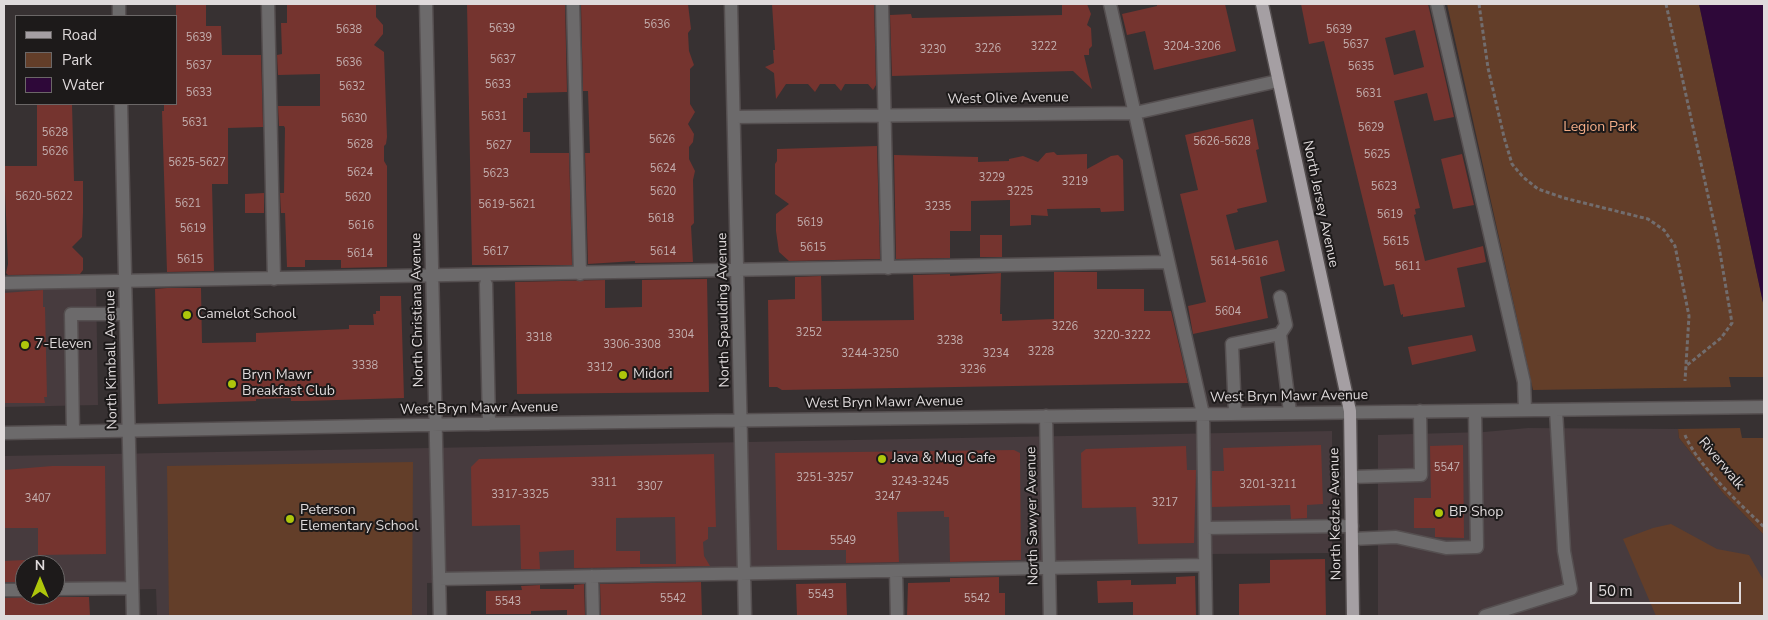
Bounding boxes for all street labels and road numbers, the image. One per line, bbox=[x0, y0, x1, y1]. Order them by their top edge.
street label: West Olive Avenue bbox=[947, 90, 1069, 108]
street label: North Jersey Avenue bbox=[1298, 139, 1342, 269]
street label: North Spaulding Avenue bbox=[714, 232, 734, 388]
street label: North Christiana Avenue bbox=[408, 233, 428, 387]
street label: North Kimball Avenue bbox=[102, 290, 122, 430]
street label: West Bryn Mawr Avenue bbox=[1210, 387, 1368, 407]
street label: West Bryn Mawr Avenue bbox=[805, 393, 963, 413]
street label: West Bryn Mawr Avenue bbox=[400, 399, 558, 419]
street label: Riverwalk bbox=[1694, 435, 1748, 493]
street label: North Sawyer Avenue bbox=[1023, 446, 1043, 586]
street label: North Kedzie Avenue bbox=[1326, 448, 1346, 580]

